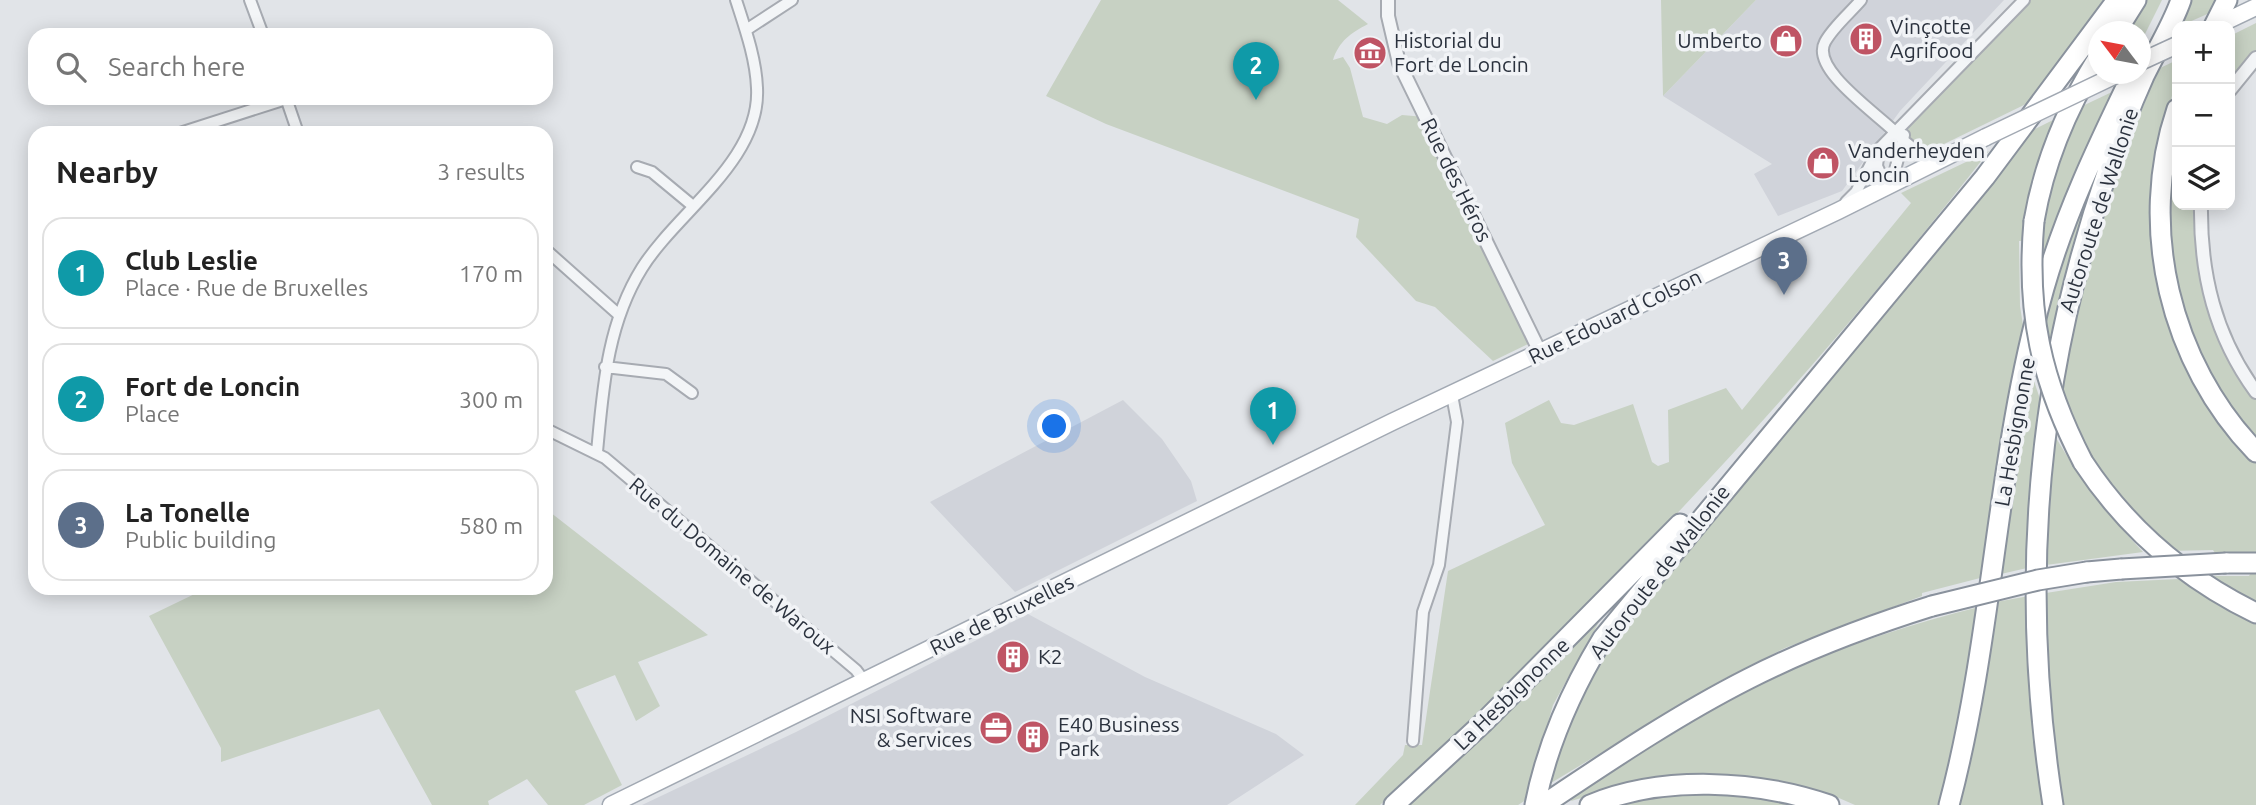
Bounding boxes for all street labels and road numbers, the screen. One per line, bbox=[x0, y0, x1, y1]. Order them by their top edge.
street label: Autoroute de Wallonie bbox=[2054, 104, 2142, 315]
street label: Rue des Héros bbox=[1417, 114, 1497, 245]
street label: Rue Edouard Colson bbox=[1524, 264, 1705, 368]
street label: La Hesbignonne bbox=[1989, 355, 2039, 508]
street label: Rue du Domaine de Waroux bbox=[625, 472, 841, 659]
street label: Autoroute de Wallonie bbox=[1584, 480, 1734, 663]
street label: Rue de Bruxelles bbox=[926, 569, 1077, 659]
street label: La Hesbignonne bbox=[1449, 632, 1574, 754]

